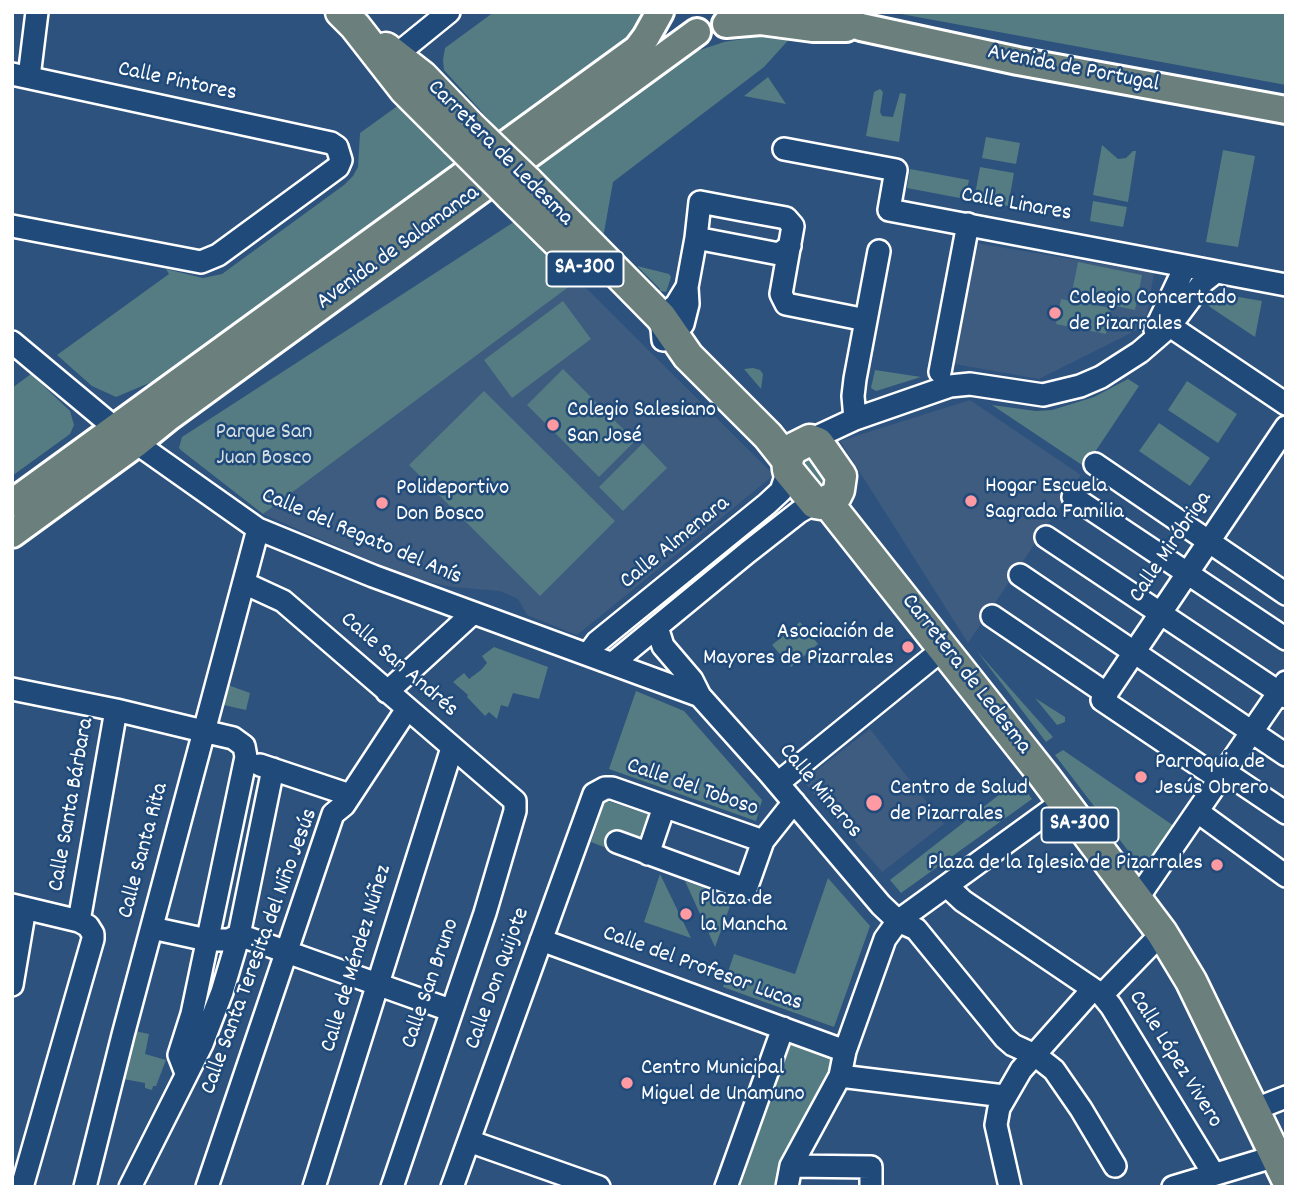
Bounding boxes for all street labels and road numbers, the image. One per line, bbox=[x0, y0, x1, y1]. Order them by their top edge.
street label: Avenida de Portugal bbox=[985, 40, 1161, 100]
street label: Calle Pintores bbox=[115, 57, 239, 109]
street label: Carretera de Ledesma bbox=[420, 75, 578, 233]
street label: Avenida de Salamanca bbox=[312, 181, 486, 317]
street label: Calle Linares bbox=[959, 183, 1073, 229]
road number: SA-300 bbox=[546, 252, 624, 286]
street label: Calle del Regato del Anís bbox=[257, 483, 465, 593]
street label: Calle Miróbriga bbox=[1125, 487, 1219, 609]
street label: Calle Almenara bbox=[616, 491, 736, 597]
street label: Carretera de Ledesma bbox=[894, 590, 1036, 760]
street label: Calle San Andrés bbox=[333, 607, 463, 725]
street label: Calle Santa Bárbara bbox=[44, 716, 102, 894]
street label: Calle Mineros bbox=[771, 739, 867, 845]
street label: Calle del Toboso bbox=[622, 754, 762, 824]
street label: Calle Santa Rita bbox=[114, 780, 176, 922]
street label: Calle Santa Teresita del Niño Jesús bbox=[196, 805, 326, 1099]
road number: SA-300 bbox=[1042, 808, 1118, 842]
street label: Calle de Méndez Núñez bbox=[316, 862, 400, 1056]
street label: Calle Don Quijote bbox=[461, 904, 537, 1054]
street label: Calle San Bruno bbox=[397, 915, 467, 1053]
street label: Calle del Profesor Lucas bbox=[598, 921, 806, 1019]
street label: Calle López Vivero bbox=[1121, 986, 1227, 1134]

